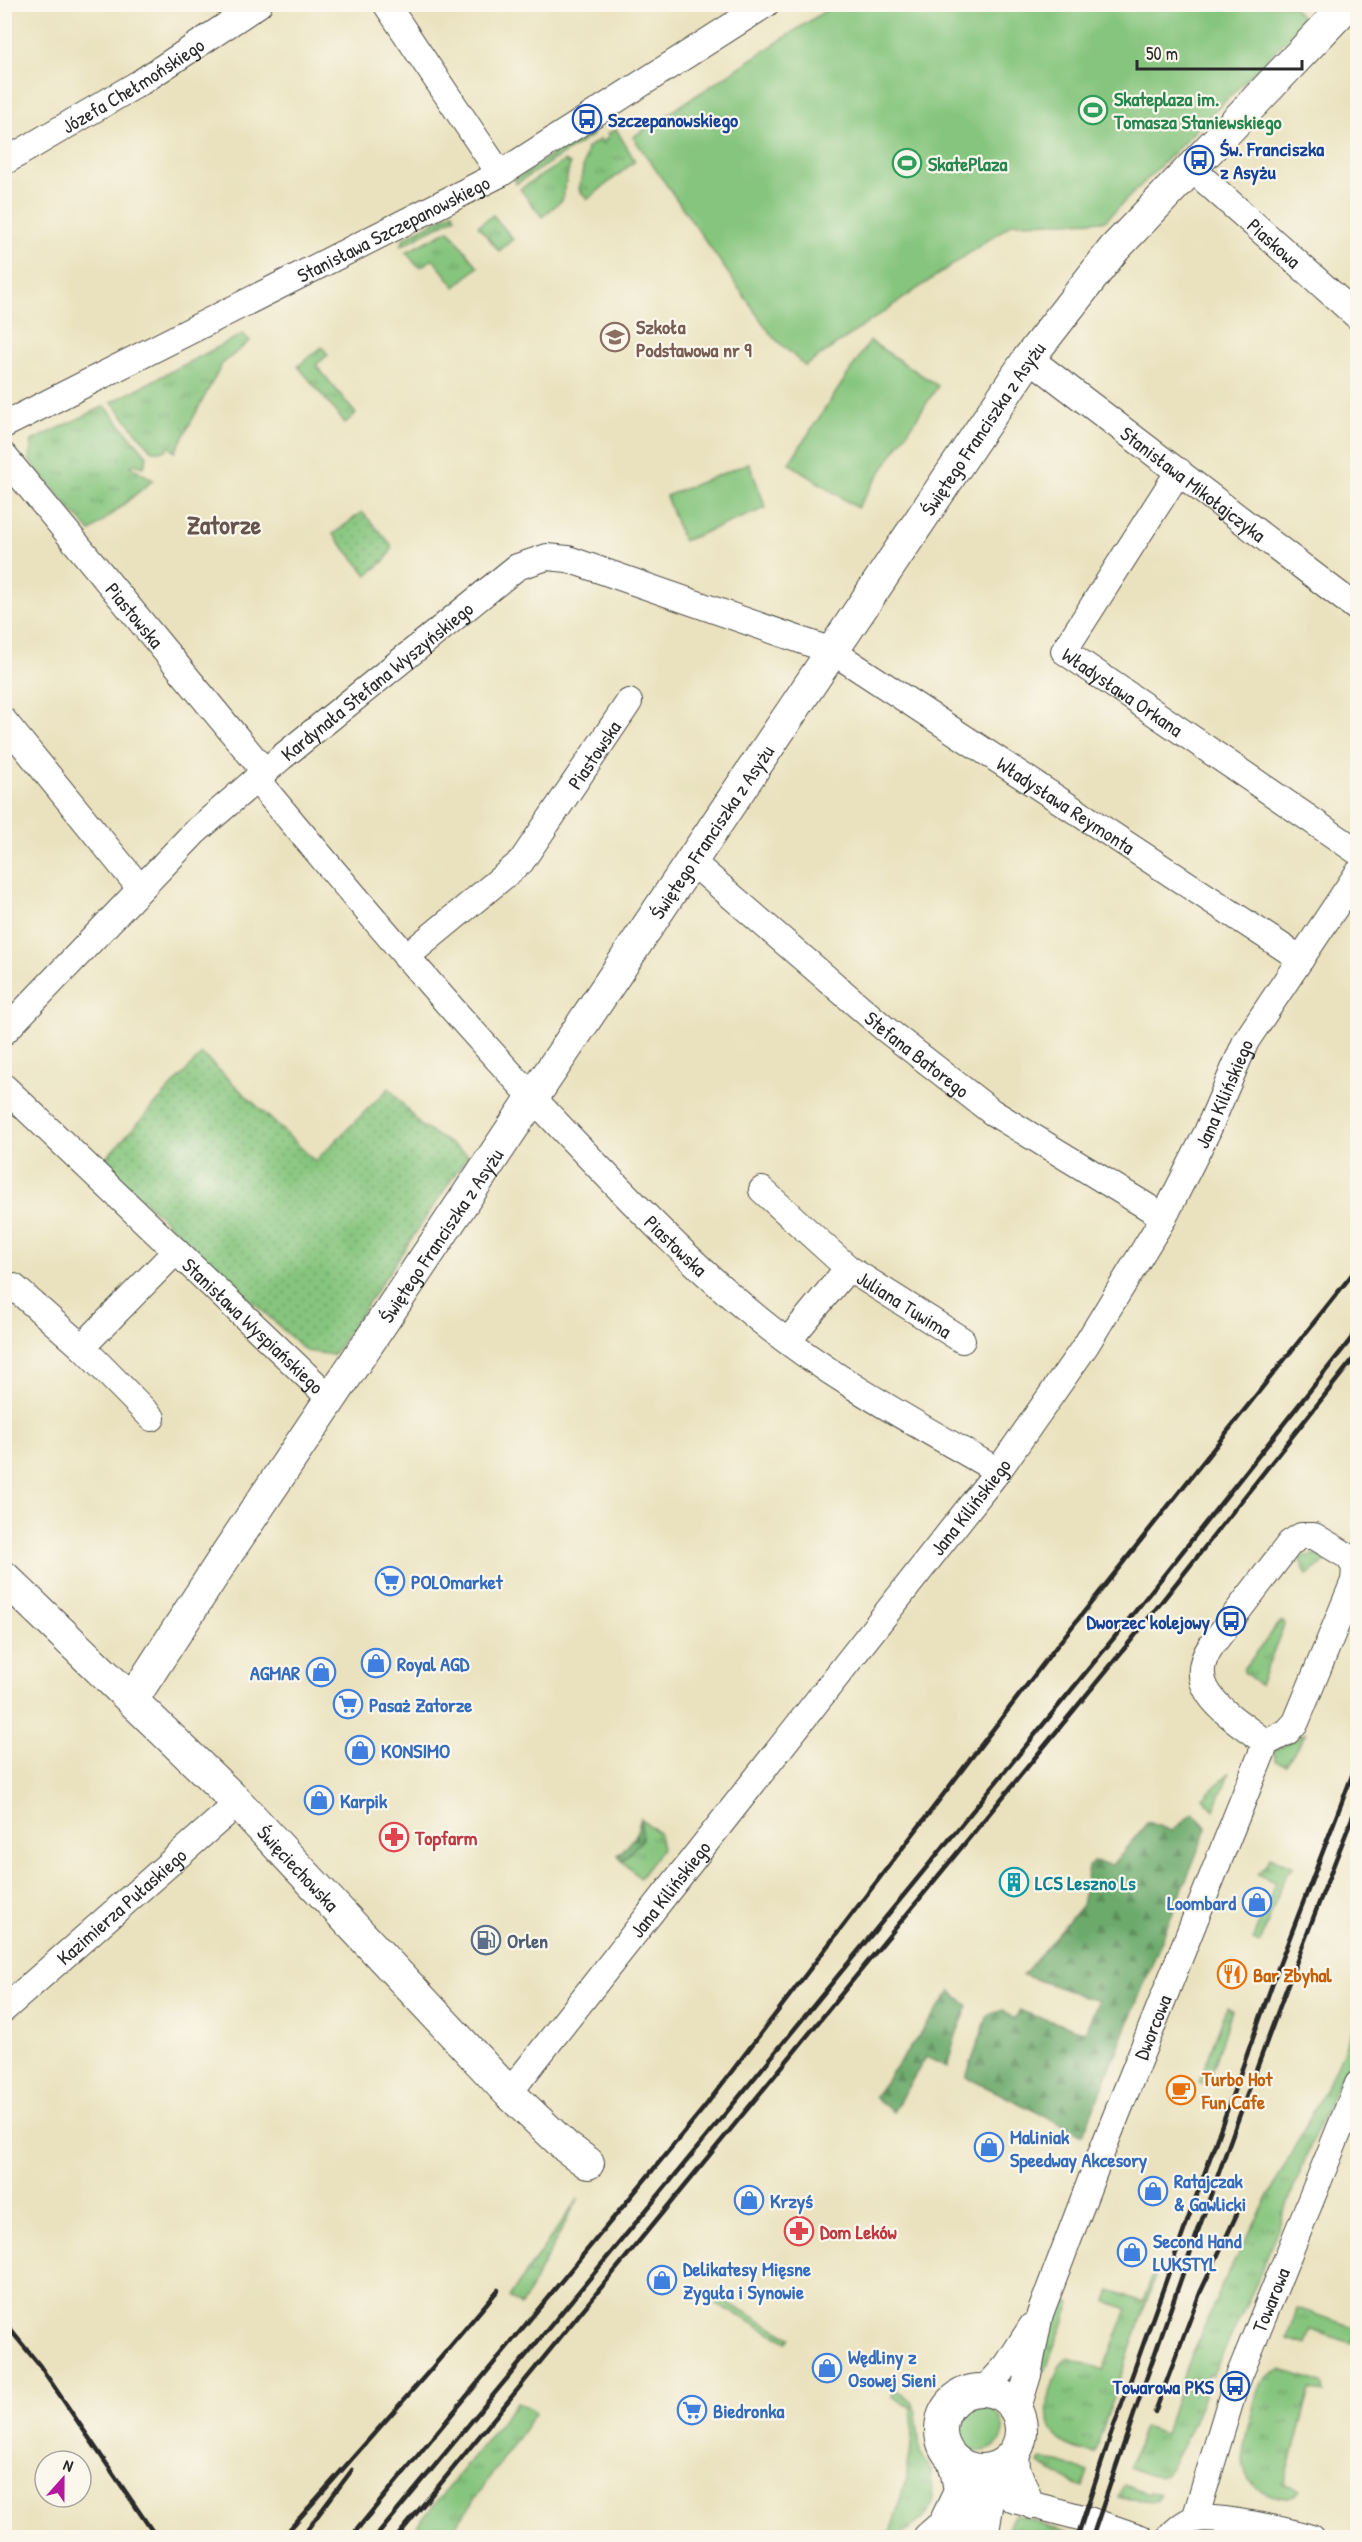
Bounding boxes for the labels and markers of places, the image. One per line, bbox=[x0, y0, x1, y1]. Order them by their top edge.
place label: Skateplaza im. Tomasza Staniewskiego bbox=[1113, 85, 1282, 136]
sports icon: Skateplaza im. Tomasza Staniewskiego bbox=[1077, 94, 1109, 126]
bus stop icon: Szczepanowskiego bbox=[571, 103, 603, 135]
place label: Szczepanowskiego bbox=[608, 106, 738, 134]
place label: Św. Franciszka z Asyżu bbox=[1220, 135, 1324, 186]
bus stop icon: Św. Franciszka z Asyżu bbox=[1183, 144, 1215, 176]
sports icon: SkatePlaza bbox=[891, 147, 923, 179]
place label: SkatePlaza bbox=[928, 150, 1007, 177]
place label: Szkoła Podstawowa nr 9 bbox=[636, 313, 752, 363]
school or university icon: Szkoła Podstawowa nr 9 bbox=[599, 321, 631, 353]
supermarket icon: POLOmarket bbox=[374, 1565, 406, 1597]
place label: POLOmarket bbox=[411, 1568, 504, 1595]
bus stop icon: Dworzec kolejowy bbox=[1215, 1605, 1247, 1637]
place label: Dworzec kolejowy bbox=[1086, 1608, 1211, 1636]
shop icon: Royal AGD bbox=[360, 1647, 392, 1679]
place label: Royal AGD bbox=[397, 1650, 470, 1678]
shop icon: AGMAR bbox=[305, 1656, 337, 1688]
place label: AGMAR bbox=[250, 1659, 300, 1686]
supermarket icon: Pasaż Zatorze bbox=[332, 1688, 364, 1720]
place label: Pasaż Zatorze bbox=[369, 1691, 472, 1718]
shop icon: KONSIMO bbox=[344, 1734, 376, 1766]
place label: KONSIMO bbox=[381, 1737, 450, 1764]
shop icon: Karpik bbox=[303, 1784, 335, 1816]
place label: Karpik bbox=[340, 1787, 388, 1815]
pharmacy icon: Topfarm bbox=[378, 1821, 410, 1853]
place label: Topfarm bbox=[414, 1824, 478, 1852]
building icon: LCS Leszno Ls bbox=[998, 1866, 1030, 1898]
place label: LCS Leszno Ls bbox=[1035, 1869, 1136, 1896]
shop icon: Loombard bbox=[1241, 1886, 1273, 1918]
place label: Loombard bbox=[1167, 1889, 1236, 1916]
fuel station icon: Orlen bbox=[470, 1924, 502, 1956]
place label: Orlen bbox=[507, 1927, 548, 1954]
restaurant icon: Bar Zbyhal bbox=[1216, 1958, 1248, 1990]
place label: Bar Zbyhal bbox=[1253, 1961, 1332, 1989]
place label: Turbo Hot Fun Cafe bbox=[1201, 2065, 1273, 2115]
cafe icon: Turbo Hot Fun Cafe bbox=[1165, 2074, 1197, 2106]
place label: Maliniak Speedway Akcesory bbox=[1010, 2123, 1148, 2174]
shop icon: Maliniak Speedway Akcesory bbox=[973, 2131, 1005, 2163]
place label: Ratajczak & Gawlicki bbox=[1174, 2167, 1246, 2217]
shop icon: Ratajczak & Gawlicki bbox=[1137, 2175, 1169, 2207]
shop icon: Krzyś bbox=[733, 2184, 765, 2216]
place label: Krzyś bbox=[770, 2187, 813, 2215]
pharmacy icon: Dom Leków bbox=[783, 2215, 815, 2247]
place label: Dom Leków bbox=[820, 2218, 898, 2245]
place label: Second Hand LUKSTYL bbox=[1153, 2227, 1242, 2277]
shop icon: Second Hand LUKSTYL bbox=[1116, 2236, 1148, 2268]
place label: Delikatesy Mięsne Zyguła i Synowie bbox=[683, 2255, 811, 2306]
shop icon: Delikatesy Mięsne Zyguła i Synowie bbox=[646, 2264, 678, 2296]
place label: Wędliny z Osowej Sieni bbox=[848, 2343, 937, 2393]
shop icon: Wędliny z Osowej Sieni bbox=[811, 2352, 843, 2384]
bus stop icon: Towarowa PKS bbox=[1219, 2370, 1251, 2402]
place label: Towarowa PKS bbox=[1112, 2373, 1215, 2400]
supermarket icon: Biedronka bbox=[676, 2394, 708, 2426]
place label: Biedronka bbox=[713, 2397, 784, 2424]

